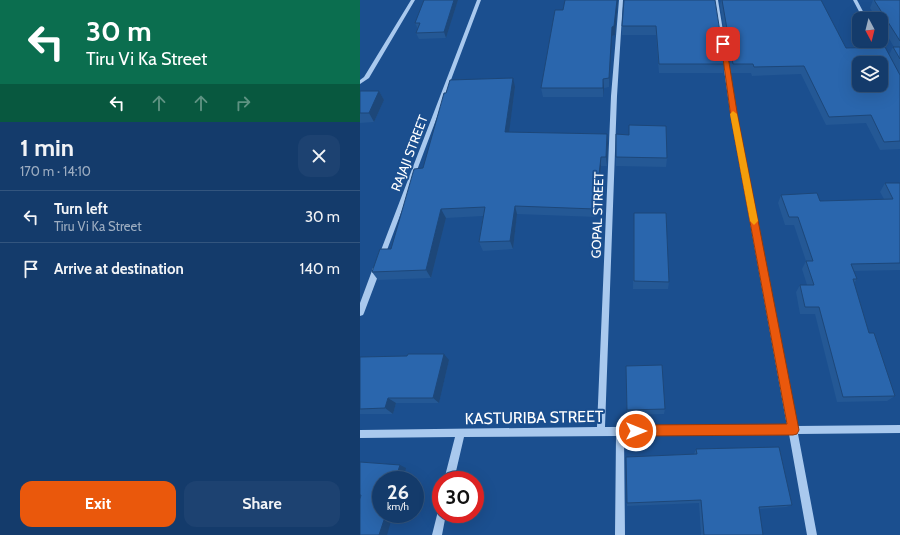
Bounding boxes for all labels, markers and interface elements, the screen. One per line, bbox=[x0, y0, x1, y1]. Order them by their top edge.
north arrow bbox=[852, 12, 888, 48]
map controls bbox=[852, 12, 888, 92]
text: 30 m bbox=[86, 14, 152, 48]
icon: left bbox=[20, 16, 72, 68]
pin bbox=[706, 27, 740, 61]
icon: arrive bbox=[712, 33, 734, 55]
text: Tiru Vi Ka Street bbox=[86, 48, 207, 70]
button: layers bbox=[852, 56, 888, 92]
icon: left bbox=[106, 92, 128, 114]
icon: ahead bbox=[148, 92, 170, 114]
icon: ahead bbox=[190, 92, 212, 114]
icon: right bbox=[232, 92, 254, 114]
street label: RAJAJI STREET bbox=[387, 113, 431, 193]
text: 1 min bbox=[20, 133, 74, 162]
button: close bbox=[298, 135, 340, 177]
text: 170 m · 14:10 bbox=[20, 163, 91, 179]
street label: GOPAL STREET bbox=[587, 171, 607, 259]
text: Turn left bbox=[54, 200, 108, 218]
icon: left bbox=[20, 206, 42, 228]
text: 30 m bbox=[305, 208, 340, 226]
text: Tiru Vi Ka Street bbox=[54, 218, 142, 234]
icon: arrive bbox=[20, 258, 42, 280]
text: Arrive at destination bbox=[54, 260, 184, 278]
text: 140 m bbox=[299, 260, 340, 278]
street label: KASTURIBA STREET bbox=[464, 407, 604, 428]
position arrow bbox=[615, 410, 657, 452]
speed limit sign: 30 bbox=[432, 471, 484, 523]
text: 26 bbox=[387, 480, 409, 504]
button: Exit bbox=[20, 481, 176, 527]
button: Share bbox=[184, 481, 340, 527]
text: km/h bbox=[387, 500, 409, 513]

